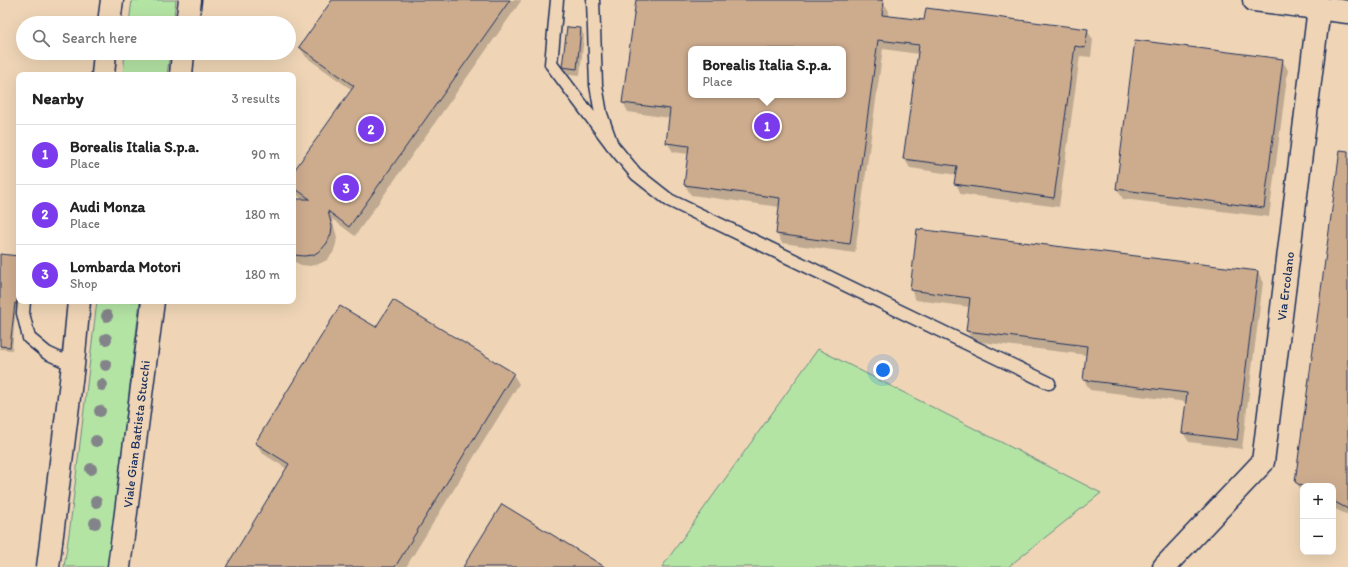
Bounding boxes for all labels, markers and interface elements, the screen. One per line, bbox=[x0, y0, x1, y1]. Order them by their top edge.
search box bbox=[16, 16, 296, 60]
icon: search bbox=[30, 27, 52, 49]
text: Search here bbox=[62, 29, 137, 47]
popup bbox=[688, 46, 846, 98]
text: Borealis Italia S.p.a. bbox=[702, 56, 832, 74]
text: Place bbox=[702, 74, 732, 89]
text: Nearby bbox=[32, 88, 84, 108]
text: 3 results bbox=[231, 91, 280, 106]
pin: 1 bbox=[754, 111, 780, 141]
pin: 2 bbox=[358, 114, 384, 144]
text: Borealis Italia S.p.a. bbox=[70, 138, 199, 156]
text: 1 bbox=[42, 147, 48, 162]
text: 90 m bbox=[251, 147, 280, 162]
text: Place bbox=[70, 156, 100, 171]
pin: 3 bbox=[333, 173, 359, 203]
text: Audi Monza bbox=[70, 198, 145, 216]
text: 2 bbox=[42, 207, 48, 222]
text: 180 m bbox=[245, 207, 280, 222]
text: Place bbox=[70, 216, 100, 231]
street label: Via Ercolano bbox=[1274, 250, 1297, 321]
text: Lombarda Motori bbox=[70, 258, 181, 276]
text: 3 bbox=[41, 267, 49, 282]
text: 180 m bbox=[245, 267, 280, 282]
text: Shop bbox=[70, 276, 97, 291]
street label: Viale Gian Battista Stucchi bbox=[120, 360, 153, 509]
your location bbox=[873, 360, 893, 380]
map controls bbox=[1300, 483, 1336, 555]
button: + bbox=[1300, 483, 1336, 519]
button: − bbox=[1300, 519, 1336, 555]

